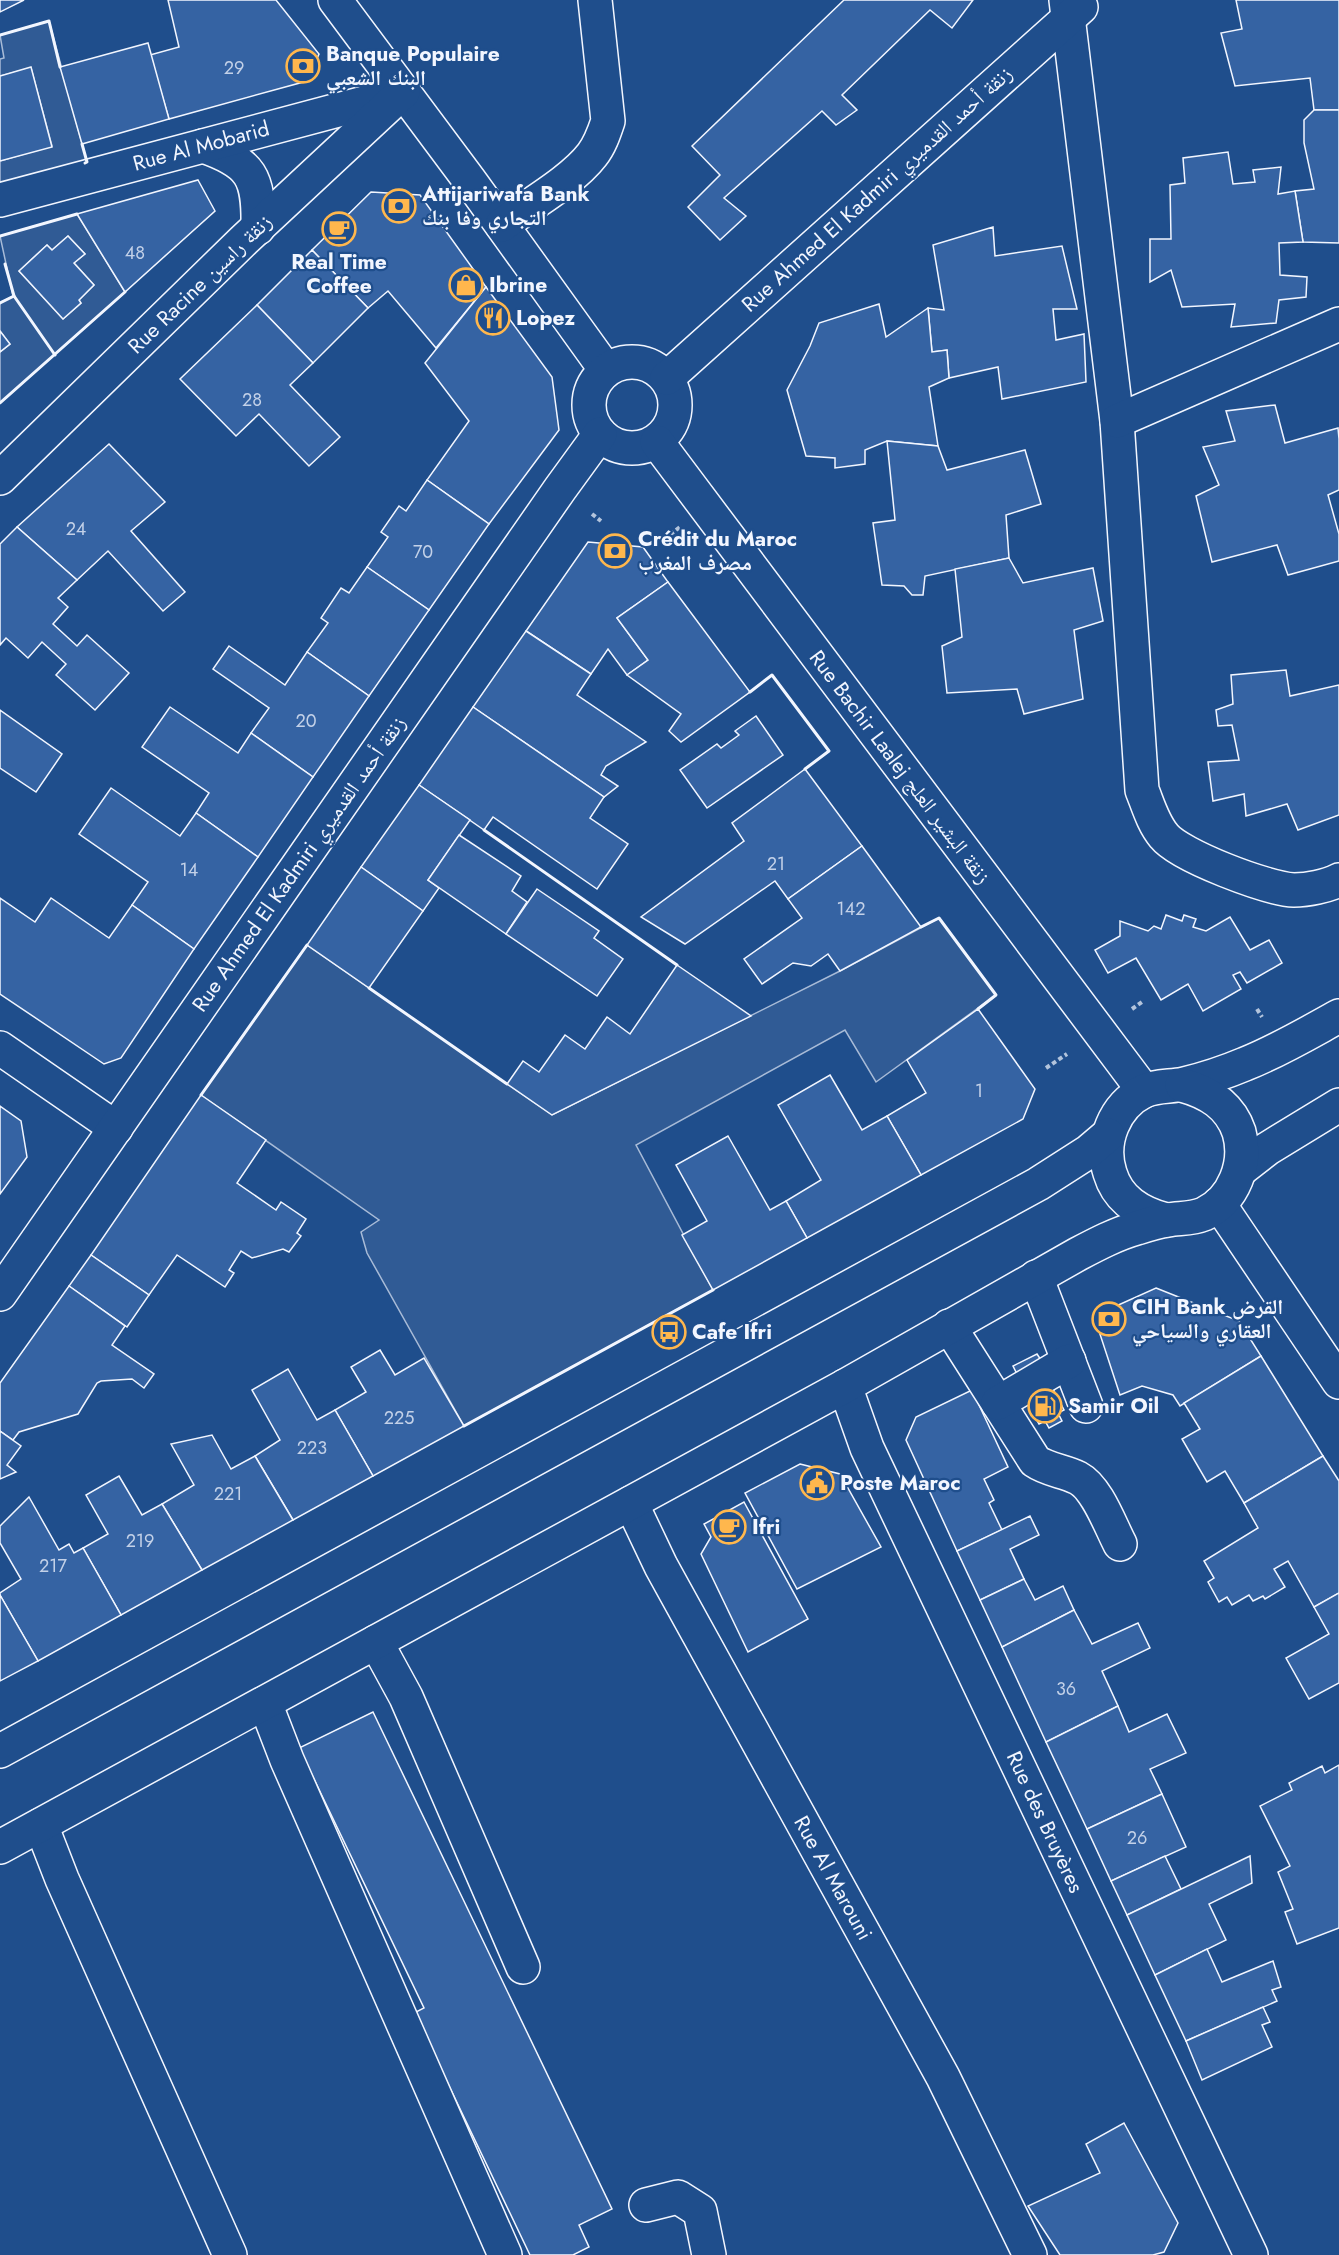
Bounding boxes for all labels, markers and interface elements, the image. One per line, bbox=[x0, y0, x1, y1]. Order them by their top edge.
place label: Banque Populaire البنك الشعبي bbox=[326, 39, 500, 94]
bank icon: Banque Populaire البنك الشعبي bbox=[285, 48, 321, 84]
house number: 29 bbox=[224, 55, 244, 81]
street label: Rue Ahmed El Kadmiri زنقة أحمد القدميري bbox=[735, 59, 1020, 320]
street label: Rue Al Mobarid bbox=[129, 113, 273, 179]
place label: Attijariwafa Bank التجاري وفا بنك bbox=[421, 179, 590, 234]
bank icon: Attijariwafa Bank التجاري وفا بنك bbox=[381, 188, 417, 224]
street label: Rue Racine زنقة راسين bbox=[121, 207, 279, 361]
cafe icon: Real Time Coffee bbox=[321, 211, 357, 247]
house number: 48 bbox=[125, 240, 145, 266]
place label: Real Time Coffee bbox=[291, 247, 387, 301]
shop icon: Ibrine bbox=[448, 267, 484, 303]
place label: Ibrine bbox=[489, 270, 547, 300]
restaurant icon: Lopez bbox=[475, 300, 511, 336]
place label: Lopez bbox=[516, 303, 575, 333]
house number: 28 bbox=[242, 387, 262, 413]
house number: 24 bbox=[66, 516, 86, 542]
place label: Crédit du Maroc مصرف المغرب bbox=[638, 524, 797, 578]
bank icon: Crédit du Maroc مصرف المغرب bbox=[597, 533, 633, 569]
house number: 70 bbox=[413, 539, 433, 565]
street label: Rue Bachir Laalej زنقة البشير العلج bbox=[802, 644, 998, 890]
house number: 20 bbox=[295, 708, 317, 734]
street label: Rue Ahmed El Kadmiri زنقة أحمد القدميري bbox=[185, 710, 414, 1019]
house number: 21 bbox=[767, 851, 785, 877]
house number: 14 bbox=[180, 857, 198, 883]
house number: 142 bbox=[837, 896, 865, 922]
house number: 1 bbox=[975, 1078, 983, 1104]
place label: CIH Bank القرض العقاري والسياحي bbox=[1132, 1292, 1283, 1347]
bank icon: CIH Bank القرض العقاري والسياحي bbox=[1091, 1301, 1127, 1337]
bus stop icon: Cafe Ifri bbox=[651, 1314, 687, 1350]
place label: Cafe Ifri bbox=[692, 1317, 772, 1347]
fuel station icon: Samir Oil bbox=[1027, 1388, 1063, 1424]
place label: Samir Oil bbox=[1068, 1391, 1159, 1421]
house number: 225 bbox=[384, 1405, 414, 1431]
house number: 223 bbox=[297, 1435, 327, 1461]
public building icon: Poste Maroc bbox=[799, 1465, 835, 1501]
place label: Poste Maroc bbox=[840, 1468, 961, 1498]
house number: 221 bbox=[214, 1481, 242, 1507]
cafe icon: Ifri bbox=[711, 1509, 747, 1545]
place label: Ifri bbox=[752, 1512, 780, 1542]
house number: 219 bbox=[126, 1528, 154, 1554]
house number: 217 bbox=[39, 1553, 67, 1579]
house number: 36 bbox=[1056, 1676, 1076, 1702]
street label: Rue des Bruyères bbox=[999, 1746, 1091, 1898]
street label: Rue Al Marouni bbox=[786, 1810, 880, 1946]
house number: 26 bbox=[1127, 1825, 1147, 1851]

